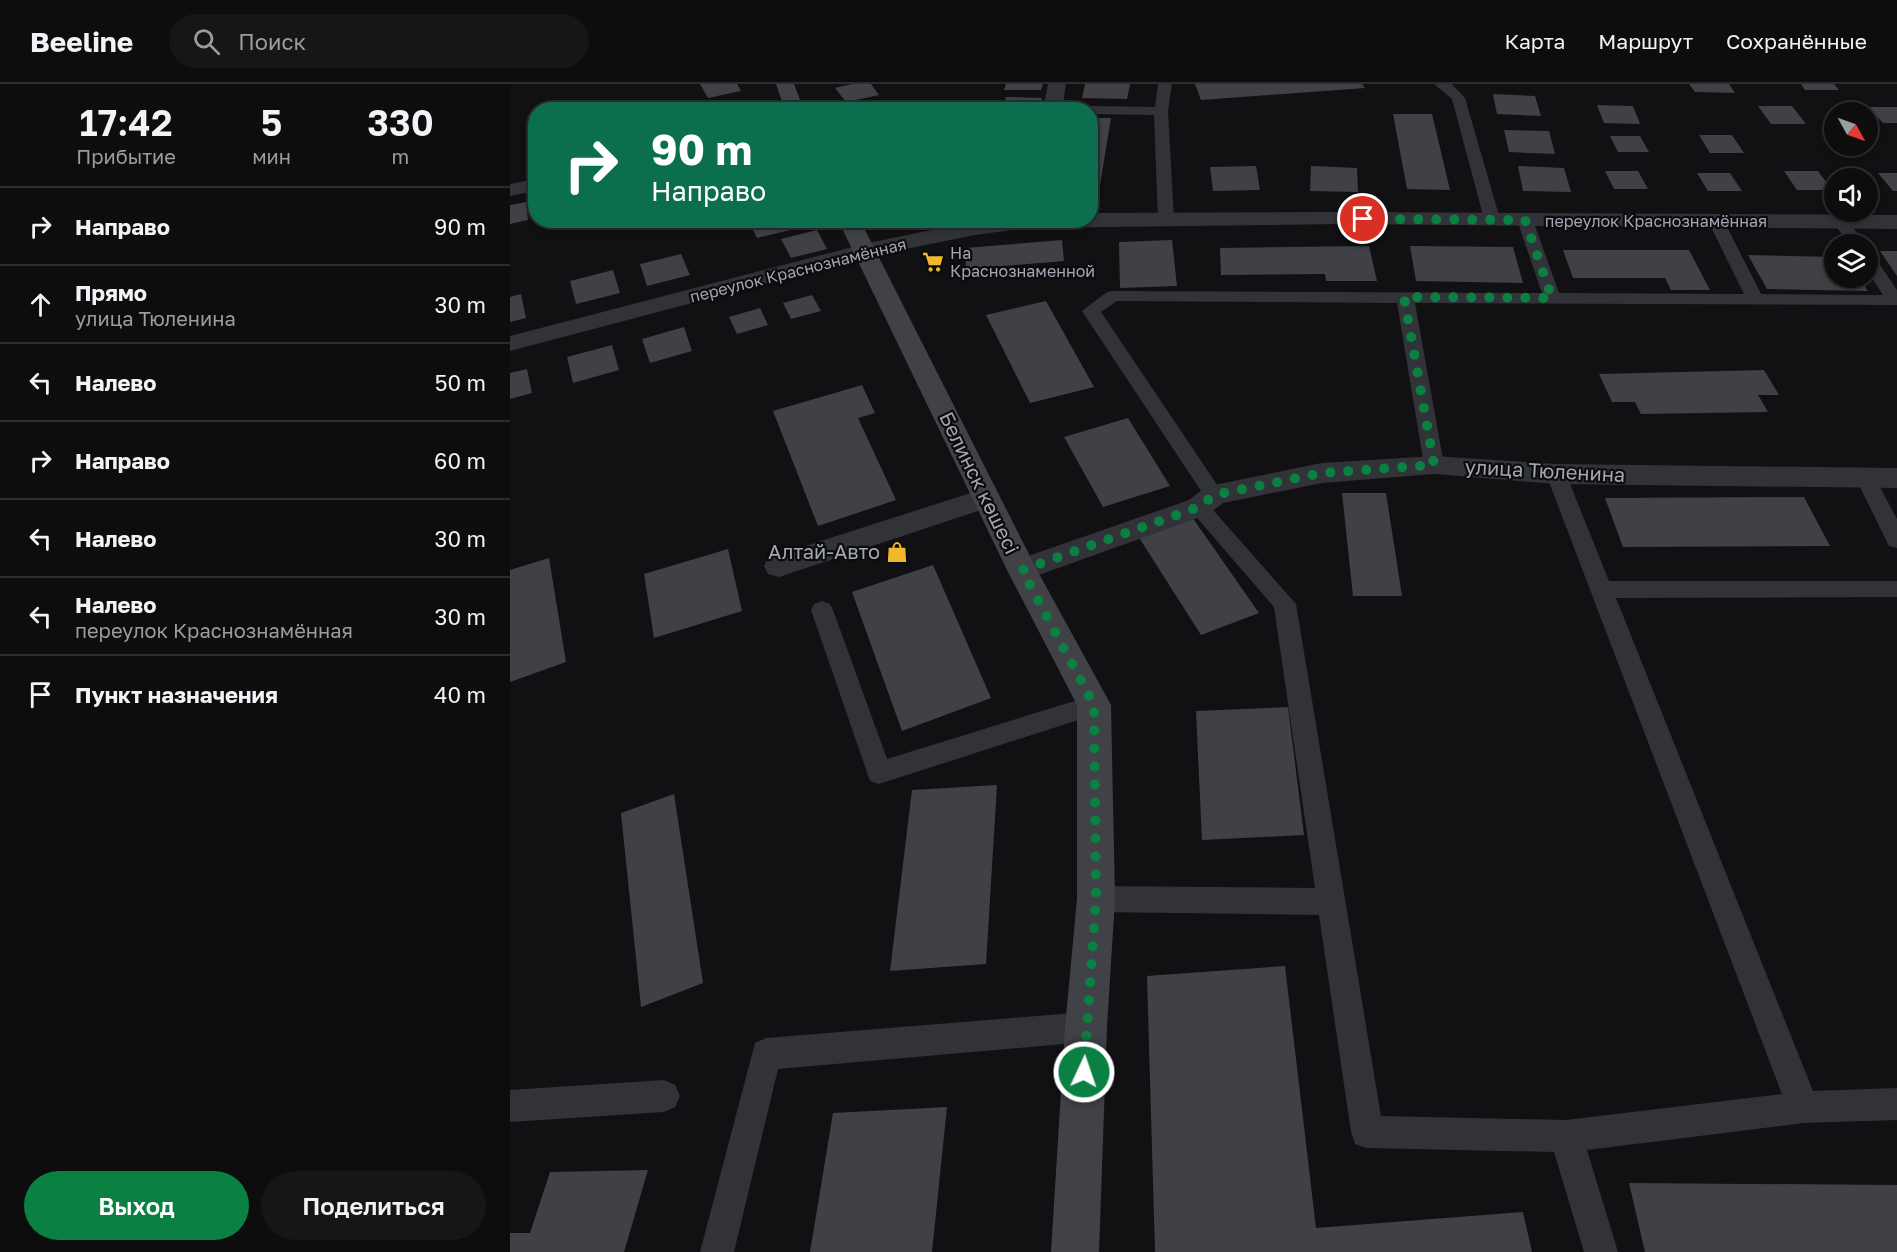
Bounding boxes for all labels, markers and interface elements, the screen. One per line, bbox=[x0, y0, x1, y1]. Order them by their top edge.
search box bbox=[169, 14, 589, 68]
text: Beeline bbox=[30, 25, 133, 58]
icon: search bbox=[190, 25, 223, 58]
text: Поиск bbox=[238, 28, 306, 55]
text: Карта bbox=[1504, 28, 1565, 54]
text: Маршрут bbox=[1598, 28, 1693, 54]
text: Сохранённые bbox=[1726, 28, 1867, 54]
text: 17:42 bbox=[80, 101, 173, 144]
text: 5 bbox=[261, 101, 282, 144]
text: 330 bbox=[367, 101, 434, 144]
north arrow bbox=[1824, 102, 1878, 156]
map controls bbox=[1824, 102, 1878, 288]
text: 90 m bbox=[651, 124, 752, 174]
icon: right bbox=[552, 126, 630, 204]
text: Прибытие bbox=[76, 144, 176, 168]
text: мин bbox=[252, 144, 291, 168]
text: m bbox=[392, 144, 409, 168]
button: sound bbox=[1824, 168, 1878, 222]
text: Направо bbox=[651, 175, 766, 207]
pin bbox=[1337, 193, 1388, 244]
icon: arrive bbox=[1346, 202, 1379, 235]
icon: right bbox=[24, 210, 57, 243]
street label: переулок Краснознамённая bbox=[1545, 211, 1767, 231]
text: Направо bbox=[75, 213, 170, 240]
text: 90 m bbox=[434, 213, 486, 240]
street label: переулок Краснознамённая bbox=[688, 233, 908, 307]
button: layers bbox=[1824, 234, 1878, 288]
place label: На Краснознаменной bbox=[950, 243, 1095, 281]
supermarket icon: На Краснознаменной bbox=[921, 250, 945, 274]
text: Прямо bbox=[75, 279, 147, 306]
icon: ahead bbox=[24, 288, 57, 321]
text: 30 m bbox=[435, 291, 486, 318]
text: улица Тюленина bbox=[75, 306, 236, 330]
icon: left bbox=[24, 366, 57, 399]
text: Налево bbox=[75, 369, 157, 396]
text: 50 m bbox=[435, 369, 486, 396]
street label: Белинск көшесі bbox=[935, 407, 1025, 558]
icon: right bbox=[24, 444, 57, 477]
text: Направо bbox=[75, 447, 170, 474]
text: 60 m bbox=[434, 447, 486, 474]
street label: улица Тюленина bbox=[1464, 454, 1626, 486]
icon: left bbox=[24, 522, 57, 555]
text: Налево bbox=[75, 525, 157, 552]
text: 30 m bbox=[435, 525, 486, 552]
place label: Алтай-Авто bbox=[768, 539, 880, 563]
shop icon: Алтай-Авто bbox=[885, 540, 909, 564]
text: Налево bbox=[75, 591, 157, 618]
icon: left bbox=[24, 600, 57, 633]
text: 30 m bbox=[435, 603, 486, 630]
text: переулок Краснознамённая bbox=[75, 618, 353, 642]
icon: arrive bbox=[24, 678, 57, 711]
text: Пункт назначения bbox=[75, 681, 278, 708]
text: 40 m bbox=[434, 681, 486, 708]
position arrow bbox=[1052, 1040, 1116, 1104]
button: Выход bbox=[24, 1171, 249, 1240]
button: Поделиться bbox=[261, 1171, 486, 1240]

